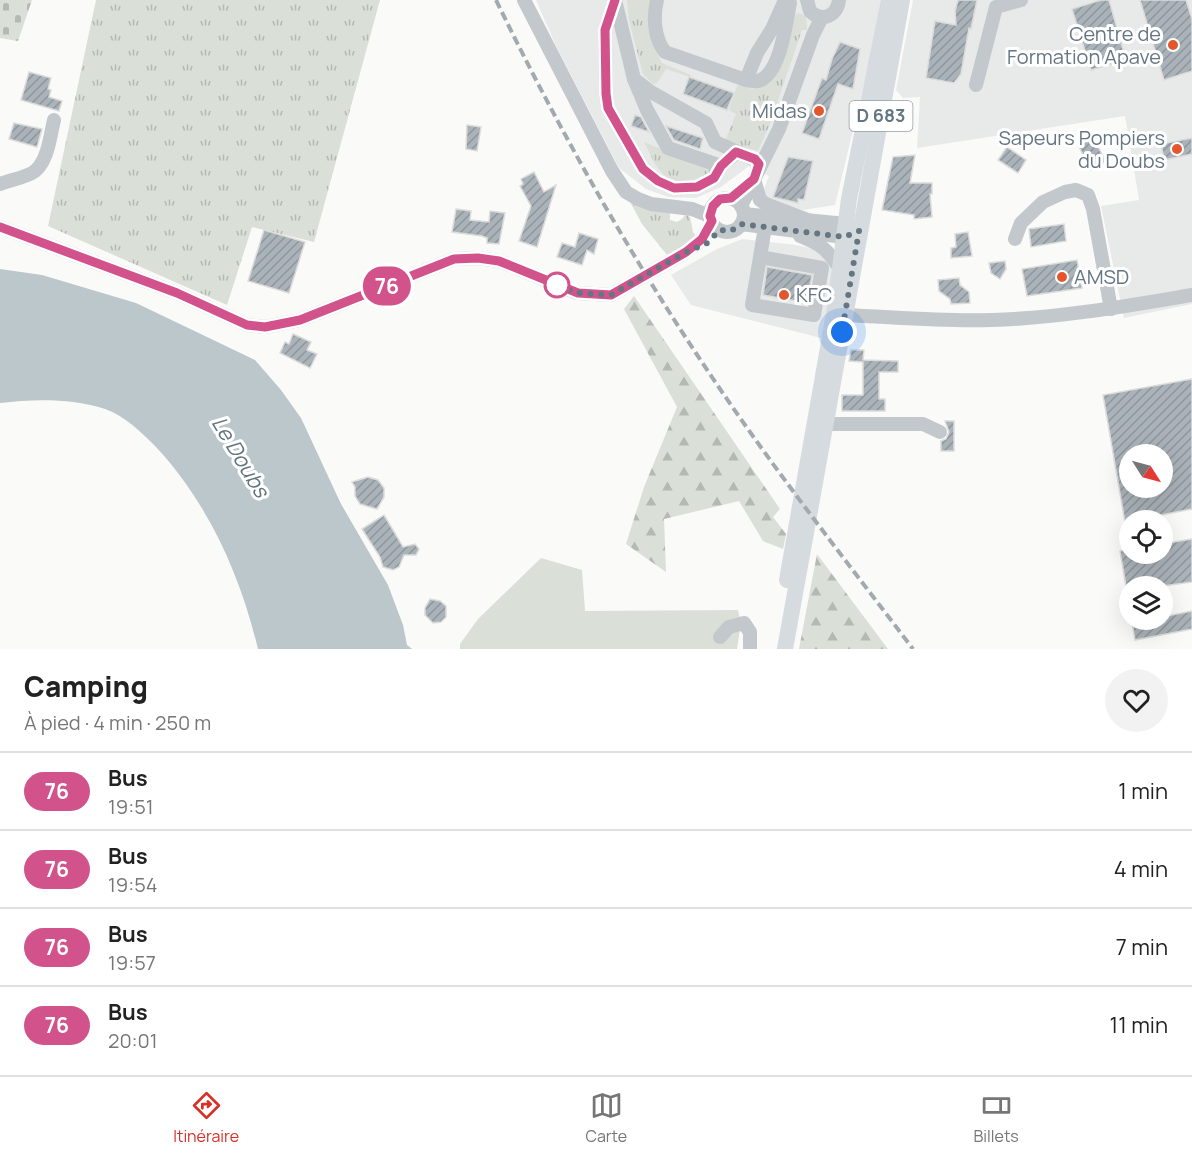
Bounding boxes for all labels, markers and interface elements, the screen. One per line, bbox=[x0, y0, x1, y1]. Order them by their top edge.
place label: Centre de Formation Apave bbox=[1007, 20, 1161, 70]
marker: Centre de Formation Apave bbox=[1166, 38, 1180, 52]
place label: Midas bbox=[752, 97, 807, 124]
road number: D 683 bbox=[850, 101, 912, 131]
marker: Midas bbox=[812, 104, 826, 118]
place label: Sapeurs Pompiers du Doubs bbox=[999, 124, 1165, 174]
marker: Sapeurs Pompiers du Doubs bbox=[1170, 142, 1184, 156]
place label: AMSD bbox=[1074, 263, 1129, 290]
line badge: 76 bbox=[360, 266, 414, 306]
marker: AMSD bbox=[1055, 270, 1069, 284]
text: 76 bbox=[375, 272, 399, 300]
unlabelled marker bbox=[544, 272, 570, 298]
place label: KFC bbox=[796, 281, 832, 308]
marker: KFC bbox=[777, 288, 791, 302]
your location bbox=[827, 317, 857, 347]
water label: Le Doubs bbox=[206, 411, 277, 504]
north arrow bbox=[1119, 444, 1173, 498]
map controls bbox=[1119, 444, 1173, 630]
button: locate bbox=[1119, 510, 1173, 564]
button: layers bbox=[1119, 576, 1173, 630]
text: Camping bbox=[24, 667, 148, 705]
button: heart bbox=[1105, 669, 1168, 732]
text: À pied · 4 min · 250 m bbox=[24, 709, 211, 736]
text: Bus bbox=[108, 763, 148, 793]
text: 1 min bbox=[1118, 776, 1168, 806]
text: 76 bbox=[45, 777, 69, 805]
text: 19:51 bbox=[108, 793, 154, 820]
text: Bus bbox=[108, 841, 148, 871]
text: 4 min bbox=[1114, 854, 1168, 884]
text: 76 bbox=[45, 855, 69, 883]
text: 19:54 bbox=[108, 871, 158, 898]
text: Bus bbox=[108, 919, 148, 949]
text: 7 min bbox=[1116, 932, 1168, 962]
text: 76 bbox=[45, 933, 69, 961]
text: 19:57 bbox=[108, 949, 156, 976]
text: Bus bbox=[108, 997, 148, 1027]
text: 11 min bbox=[1110, 1010, 1168, 1040]
text: 76 bbox=[45, 1011, 69, 1039]
text: 20:01 bbox=[108, 1027, 158, 1054]
tab: Itinéraire bbox=[173, 1089, 239, 1147]
tab: Carte bbox=[586, 1089, 627, 1147]
tab: Billets bbox=[974, 1089, 1019, 1147]

